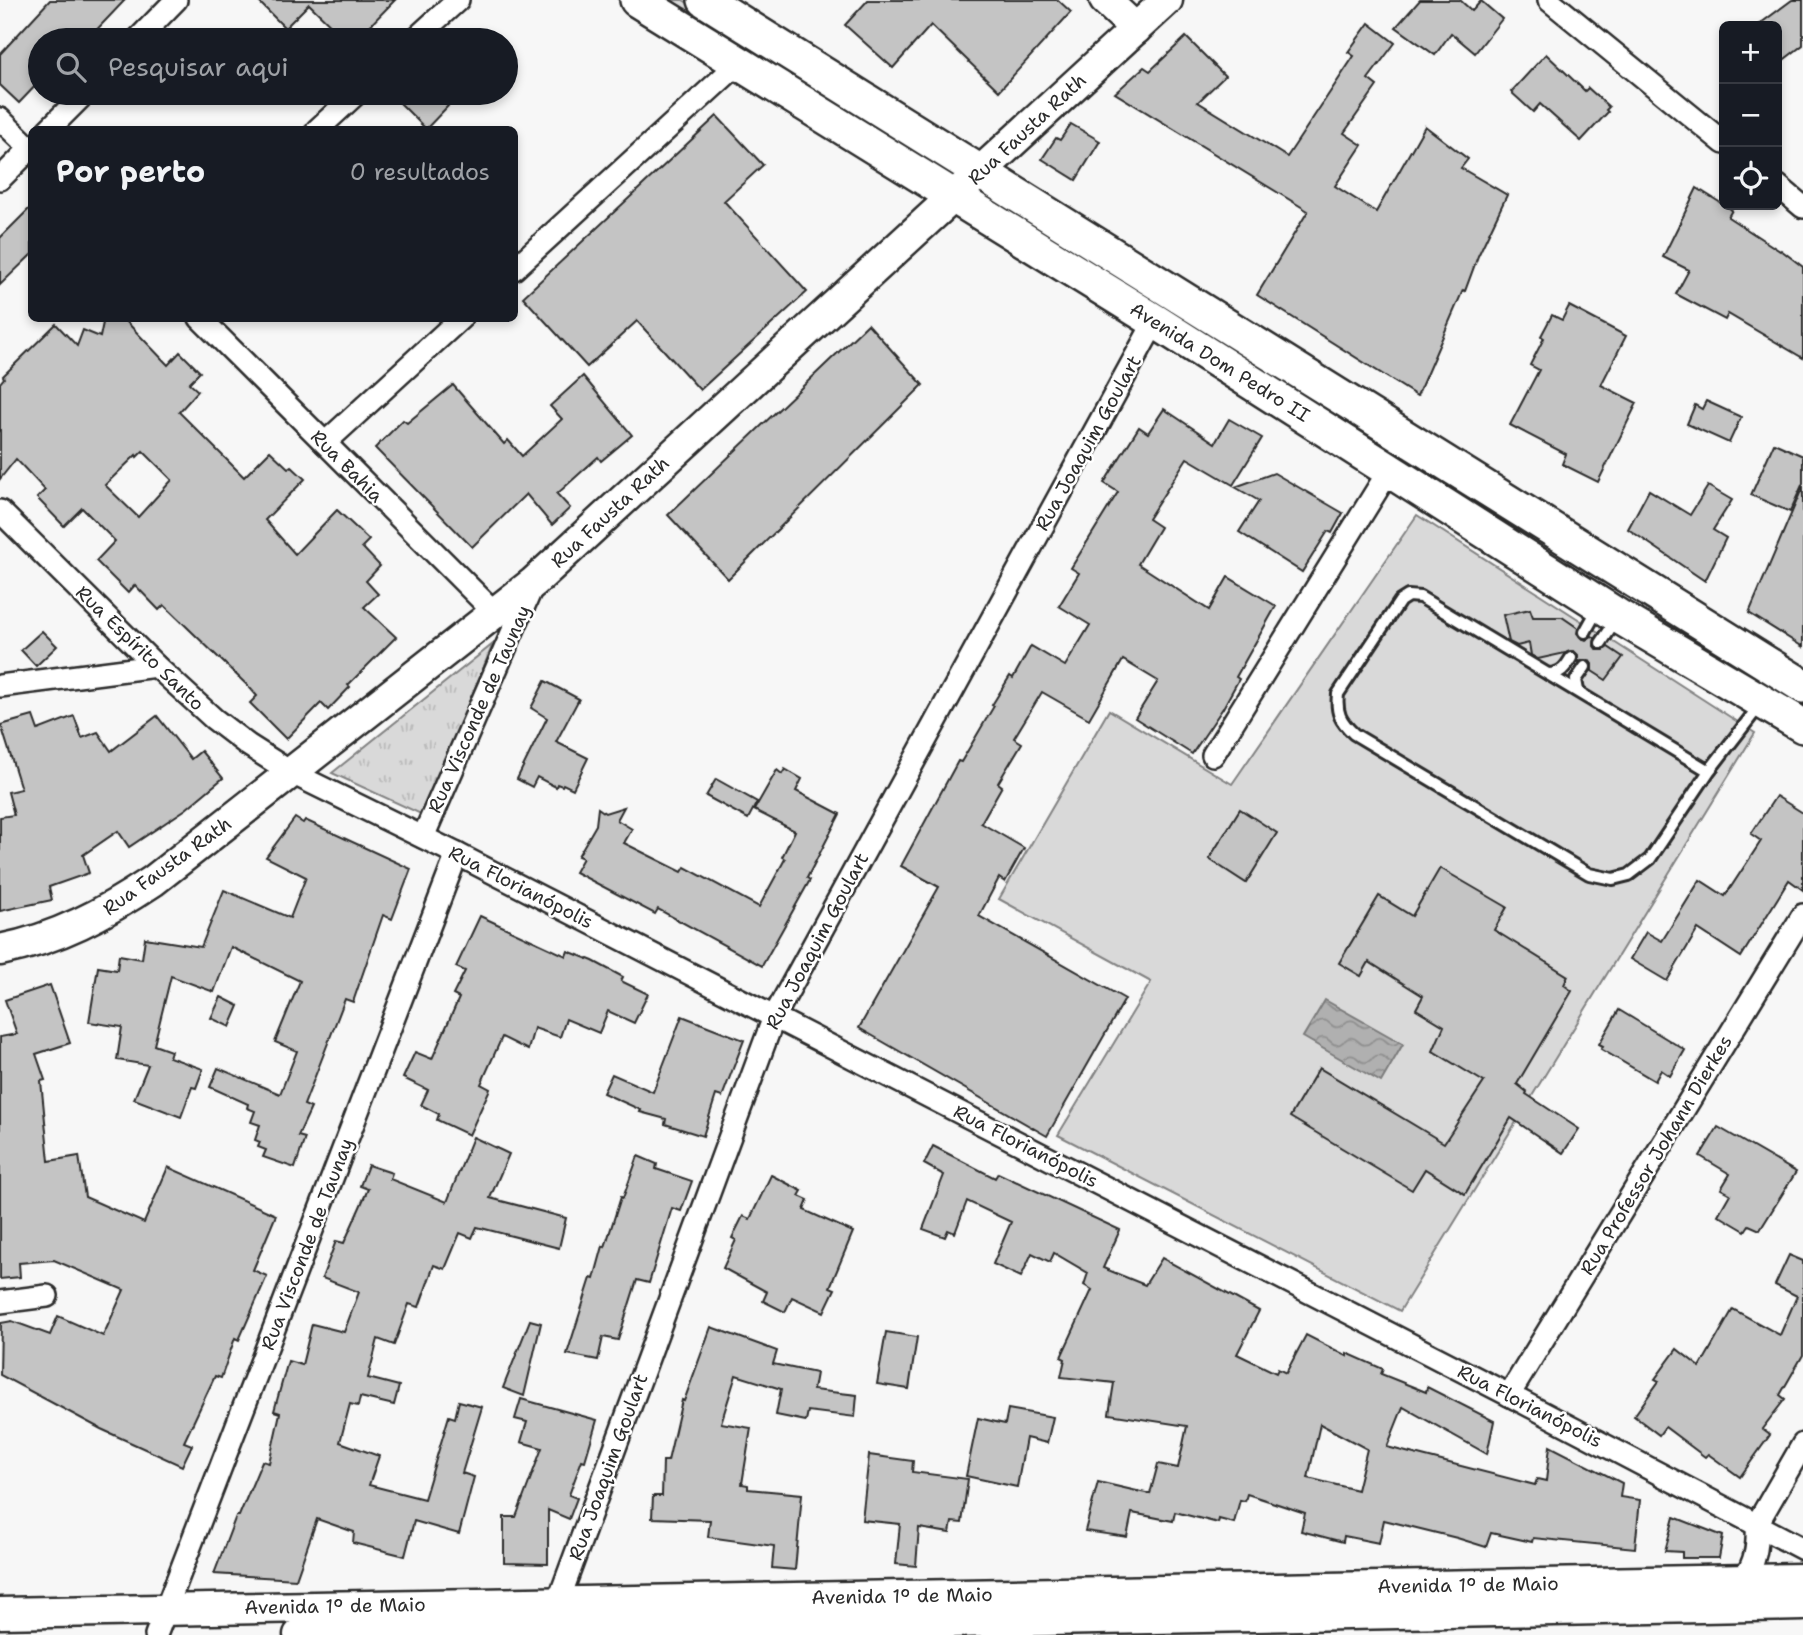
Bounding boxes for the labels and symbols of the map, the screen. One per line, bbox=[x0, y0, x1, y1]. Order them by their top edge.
street label: Rua Fausta Rath bbox=[962, 68, 1092, 190]
street label: Avenida Dom Pedro II bbox=[1125, 296, 1315, 428]
street label: Rua Joaquim Goulart bbox=[1029, 351, 1147, 535]
street label: Rua Bahia bbox=[305, 424, 389, 508]
street label: Rua Fausta Rath bbox=[545, 451, 675, 573]
street label: Rua Espírito Santo bbox=[70, 580, 210, 716]
street label: Rua Visconde de Taunay bbox=[422, 601, 536, 817]
street label: Rua Fausta Rath bbox=[98, 811, 236, 921]
street label: Rua Florianópolis bbox=[444, 840, 598, 934]
street label: Rua Joaquim Goulart bbox=[760, 848, 874, 1034]
street label: Rua Professor Johann Dierkes bbox=[1574, 1030, 1738, 1280]
street label: Rua Florianópolis bbox=[949, 1099, 1103, 1193]
street label: Rua Visconde de Taunay bbox=[255, 1134, 359, 1354]
street label: Rua Florianópolis bbox=[1453, 1359, 1607, 1453]
street label: Rua Joaquim Goulart bbox=[563, 1370, 653, 1564]
street label: Avenida 1º de Maio bbox=[1377, 1571, 1559, 1599]
street label: Avenida 1º de Maio bbox=[811, 1582, 993, 1610]
street label: Avenida 1º de Maio bbox=[244, 1592, 426, 1620]

